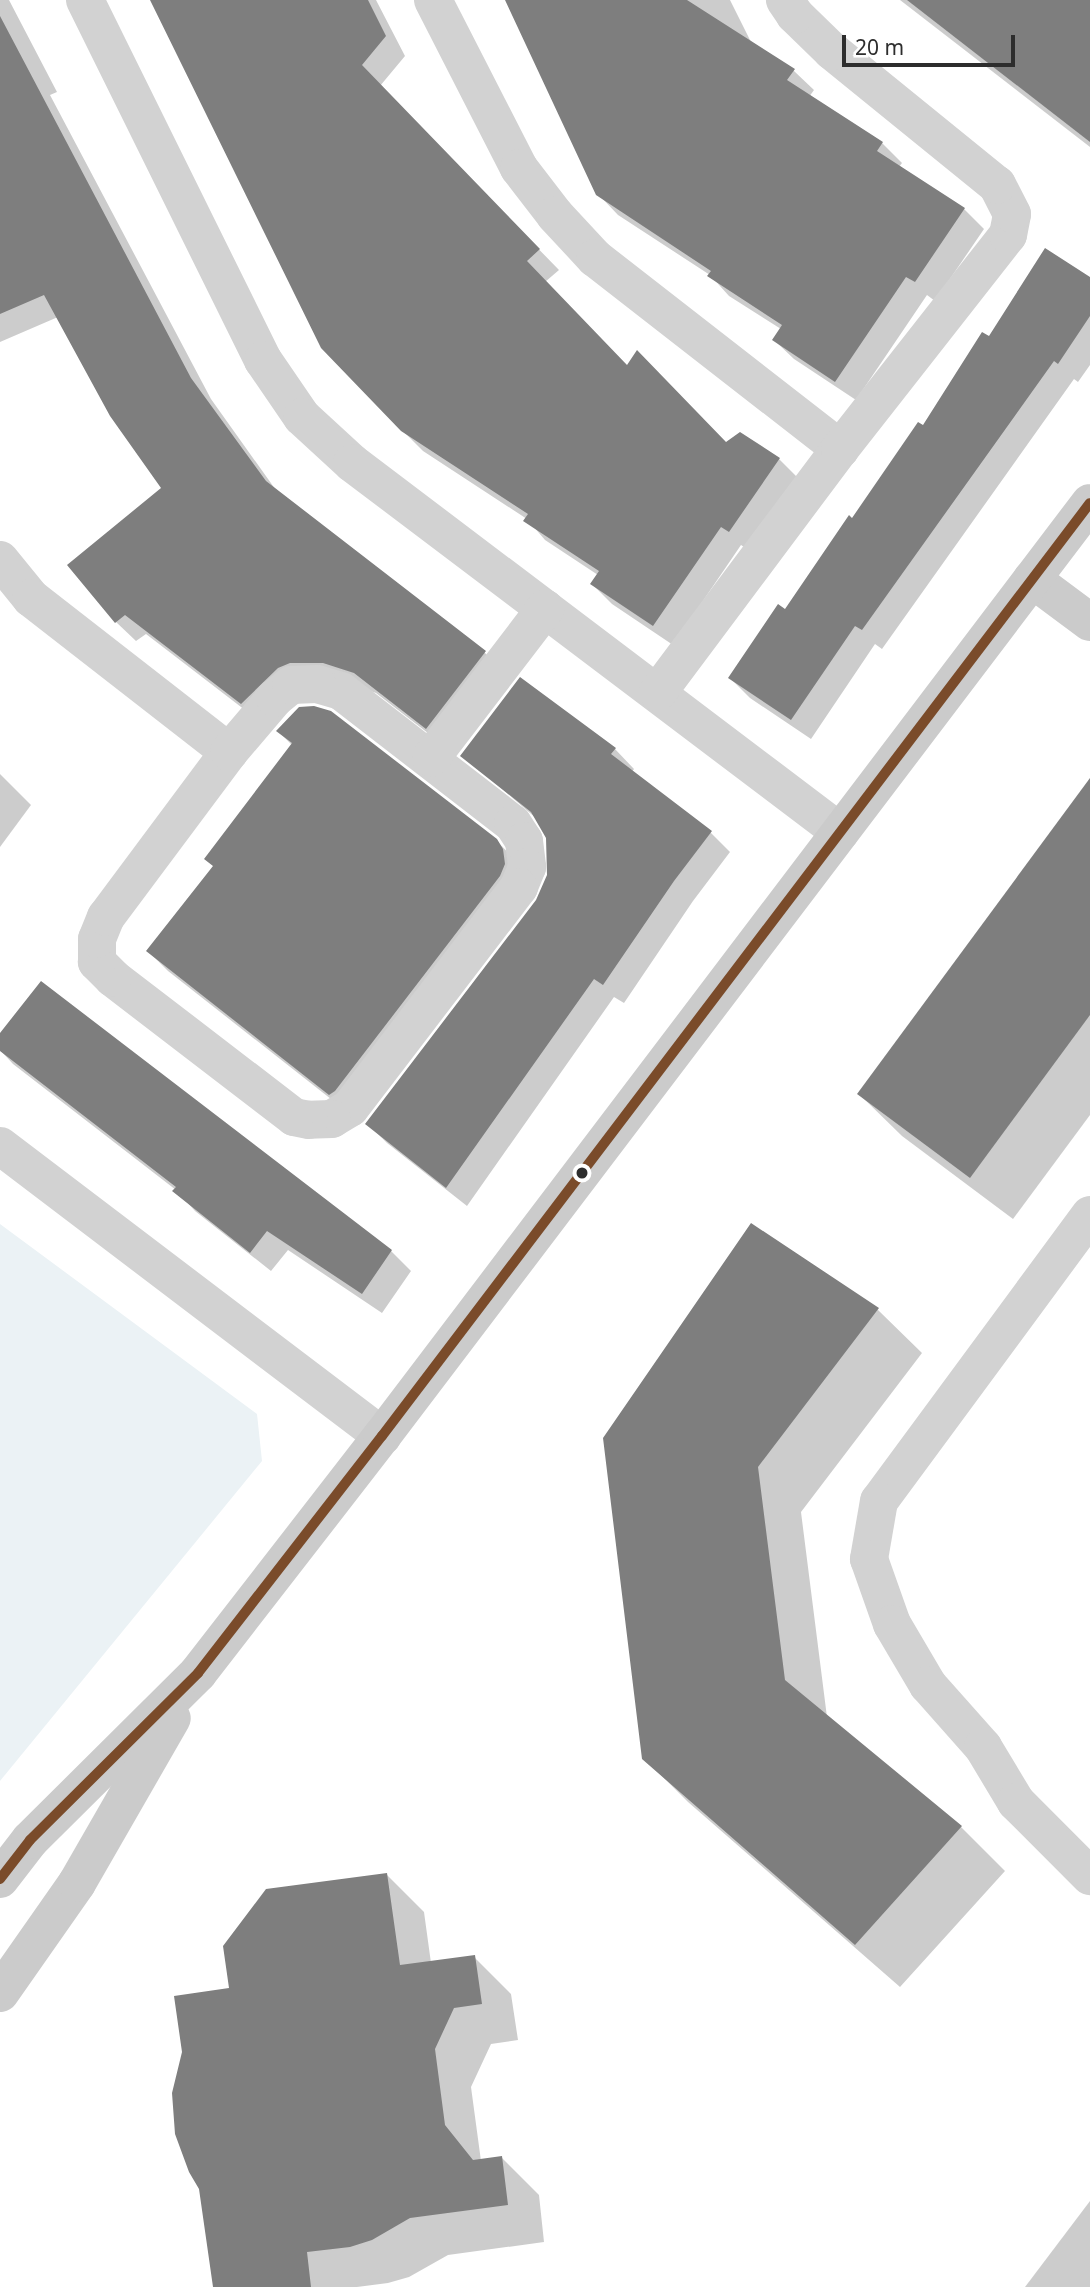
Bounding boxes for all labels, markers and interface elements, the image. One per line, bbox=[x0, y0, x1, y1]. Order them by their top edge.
scale bar bbox=[845, 21, 1018, 65]
text: 20 m bbox=[855, 33, 904, 61]
unlabelled marker bbox=[575, 1166, 589, 1180]

